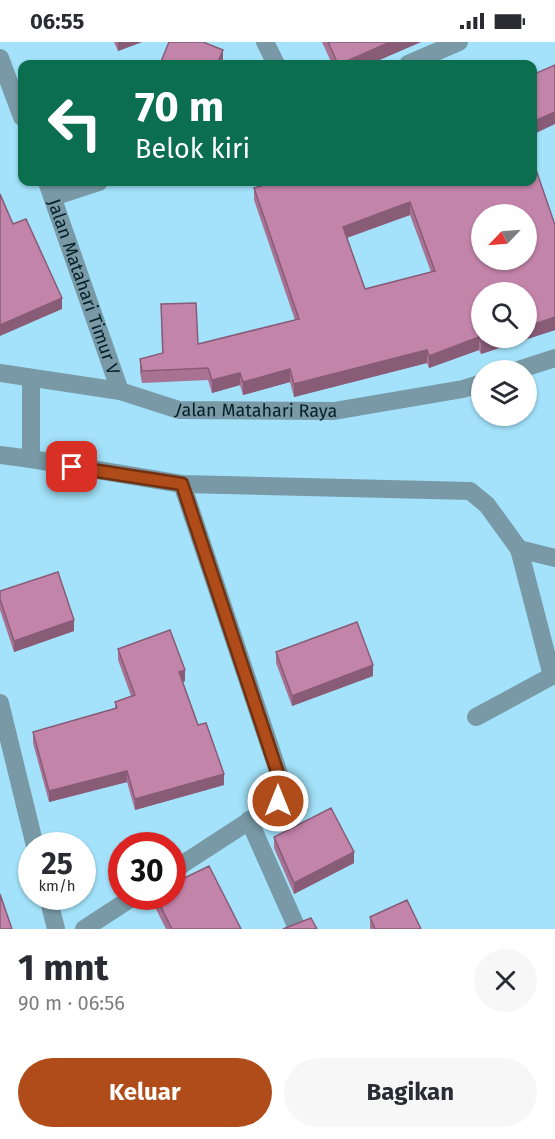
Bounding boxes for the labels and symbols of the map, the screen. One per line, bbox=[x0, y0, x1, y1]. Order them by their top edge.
street label: Jalan Matahari Timur V bbox=[43, 196, 124, 378]
north arrow bbox=[471, 204, 537, 270]
street label: Jalan Matahari Raya bbox=[173, 399, 337, 422]
pin bbox=[46, 441, 97, 492]
position arrow bbox=[246, 769, 310, 833]
speed limit sign: 30 bbox=[108, 832, 186, 910]

